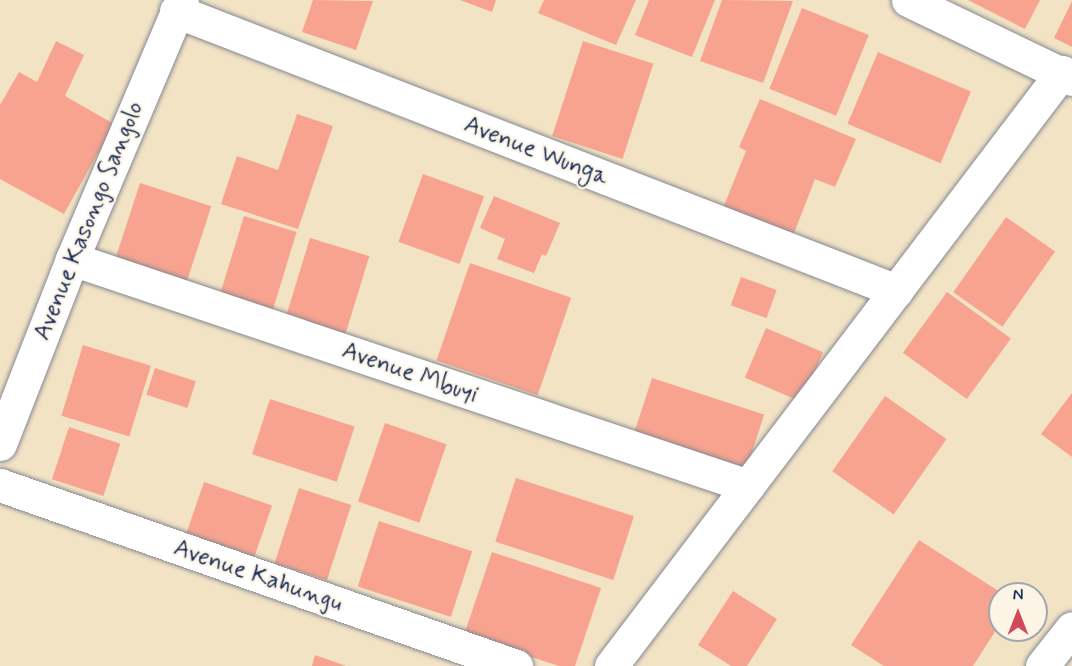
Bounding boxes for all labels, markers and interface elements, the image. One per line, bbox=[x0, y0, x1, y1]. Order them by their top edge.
street label: Avenue Kasongo Sangolo bbox=[28, 99, 150, 343]
street label: Avenue Wunga bbox=[460, 110, 612, 192]
street label: Avenue Mbuyi bbox=[337, 336, 483, 410]
street label: Avenue Kahungu bbox=[171, 534, 345, 618]
north arrow bbox=[988, 582, 1048, 642]
text: N bbox=[1013, 585, 1023, 606]

